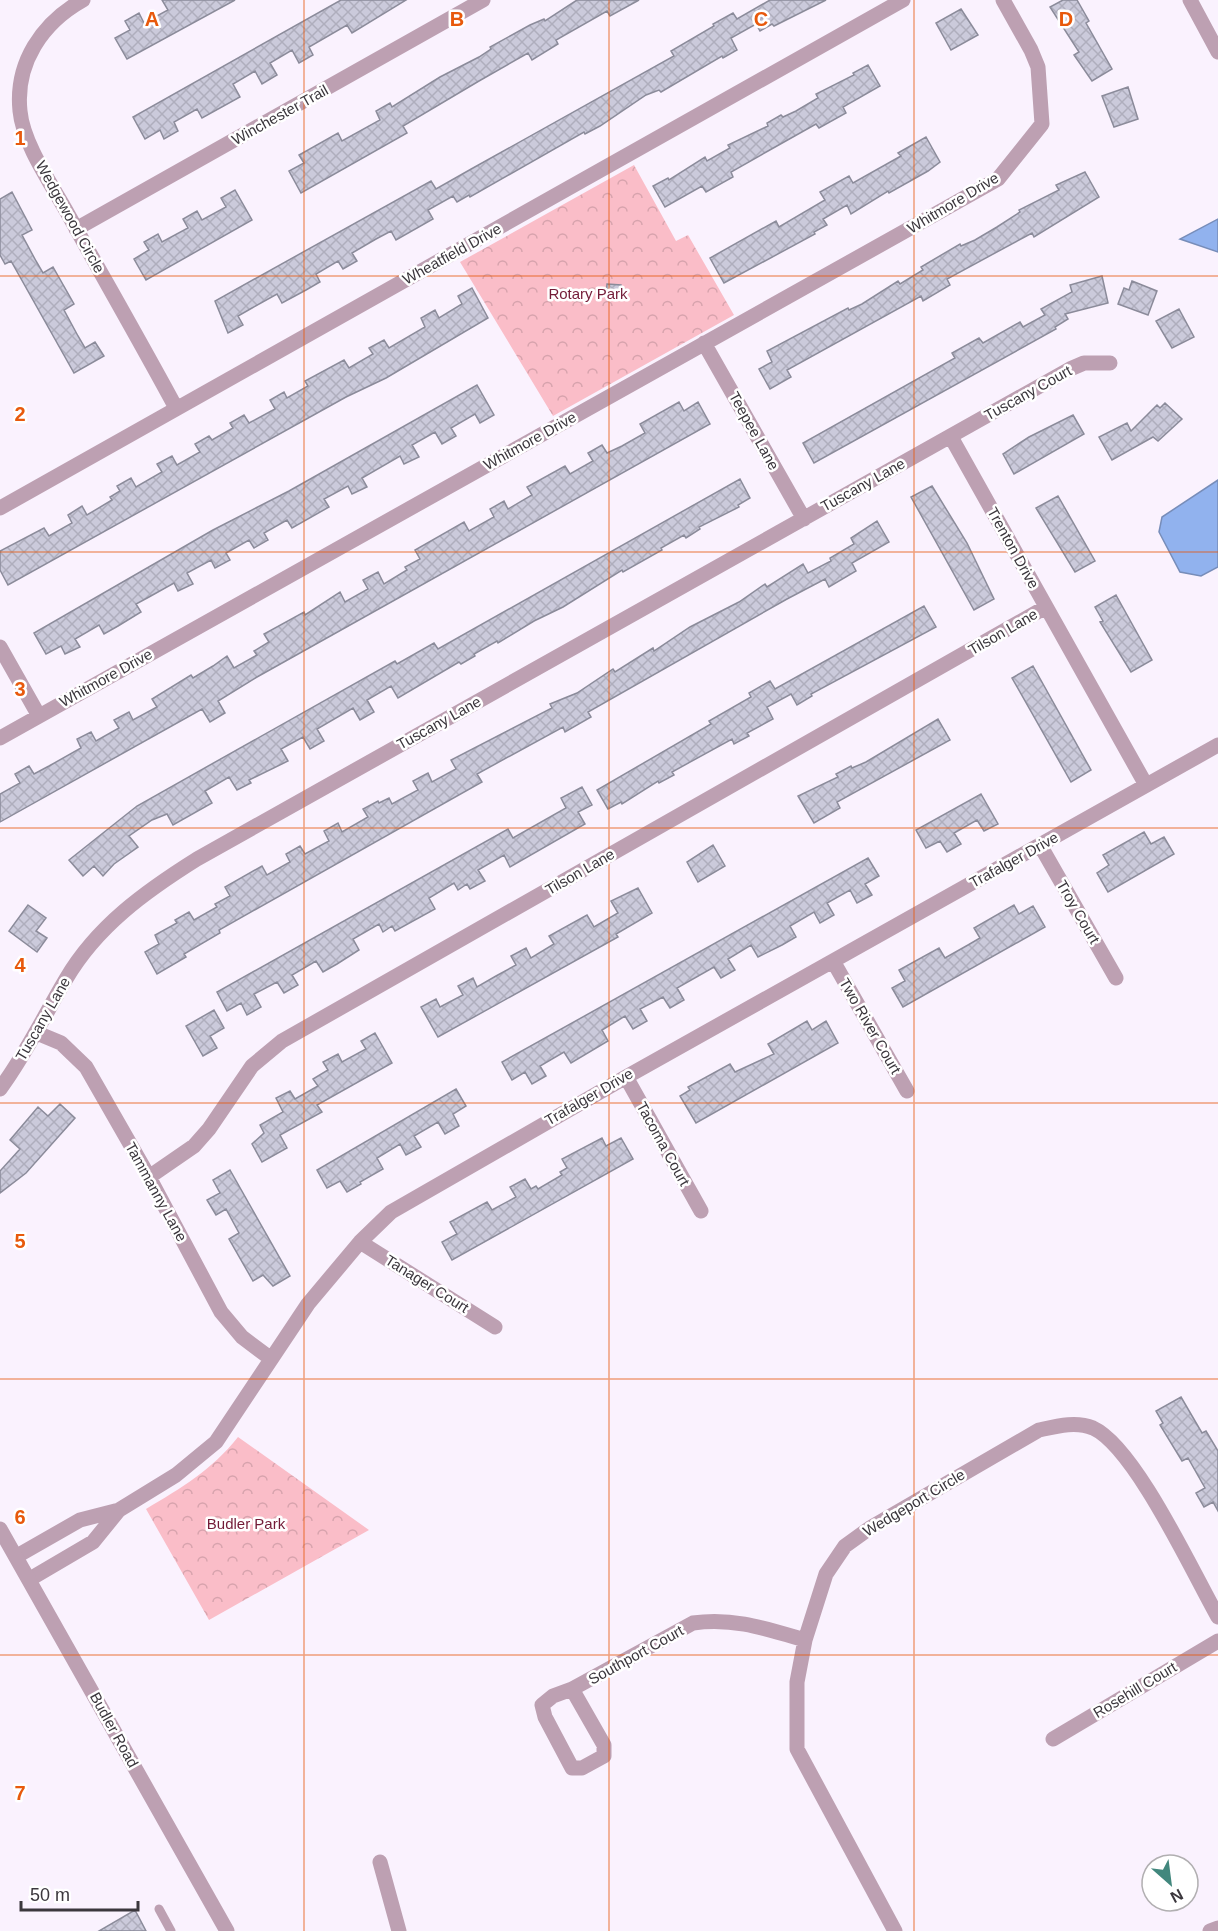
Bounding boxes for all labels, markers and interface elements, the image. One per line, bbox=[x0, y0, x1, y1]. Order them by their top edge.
text: A bbox=[145, 8, 159, 30]
text: B bbox=[450, 8, 464, 30]
text: C bbox=[754, 8, 768, 30]
text: D bbox=[1059, 8, 1073, 30]
street label: Winchester Trail bbox=[229, 81, 331, 148]
text: 1 bbox=[14, 127, 26, 149]
street label: Wedgewood Circle bbox=[33, 158, 108, 276]
street label: Whitmore Drive bbox=[904, 169, 1001, 236]
street label: Wheatfield Drive bbox=[400, 219, 504, 288]
park label: Rotary Park bbox=[548, 285, 628, 302]
street label: Tuscany Court bbox=[981, 361, 1075, 424]
street label: Teepee Lane bbox=[726, 389, 783, 473]
text: 2 bbox=[14, 403, 26, 425]
street label: Whitmore Drive bbox=[480, 408, 579, 473]
street label: Tuscany Lane bbox=[818, 454, 908, 515]
street label: Trenton Drive bbox=[984, 504, 1043, 591]
street label: Tilson Lane bbox=[965, 605, 1040, 658]
street label: Whitmore Drive bbox=[56, 645, 155, 710]
text: 3 bbox=[14, 678, 26, 700]
street label: Tuscany Lane bbox=[394, 692, 484, 753]
street label: Trafalger Drive bbox=[967, 828, 1061, 891]
street label: Tilson Lane bbox=[542, 845, 617, 898]
street label: Troy Court bbox=[1053, 877, 1104, 947]
text: 4 bbox=[14, 954, 26, 976]
street label: Tuscany Lane bbox=[12, 974, 73, 1064]
street label: Two River Court bbox=[836, 975, 905, 1077]
street label: Trafalger Drive bbox=[542, 1065, 636, 1129]
street label: Tacoma Court bbox=[633, 1099, 694, 1189]
street label: Tammanny Lane bbox=[122, 1139, 191, 1244]
text: 5 bbox=[14, 1230, 26, 1252]
street label: Tanager Court bbox=[382, 1251, 473, 1316]
street label: Wedgeport Circle bbox=[860, 1466, 968, 1540]
text: 6 bbox=[14, 1506, 26, 1528]
park label: Budler Park bbox=[207, 1515, 286, 1532]
street label: Southport Court bbox=[585, 1621, 687, 1688]
street label: Rosehill Court bbox=[1090, 1658, 1180, 1721]
street label: Budler Road bbox=[87, 1689, 142, 1770]
text: 7 bbox=[14, 1782, 26, 1804]
north arrow bbox=[1140, 1853, 1200, 1913]
scale bar bbox=[21, 1874, 138, 1912]
text: 50 m bbox=[30, 1885, 70, 1905]
text: N bbox=[1168, 1886, 1186, 1906]

